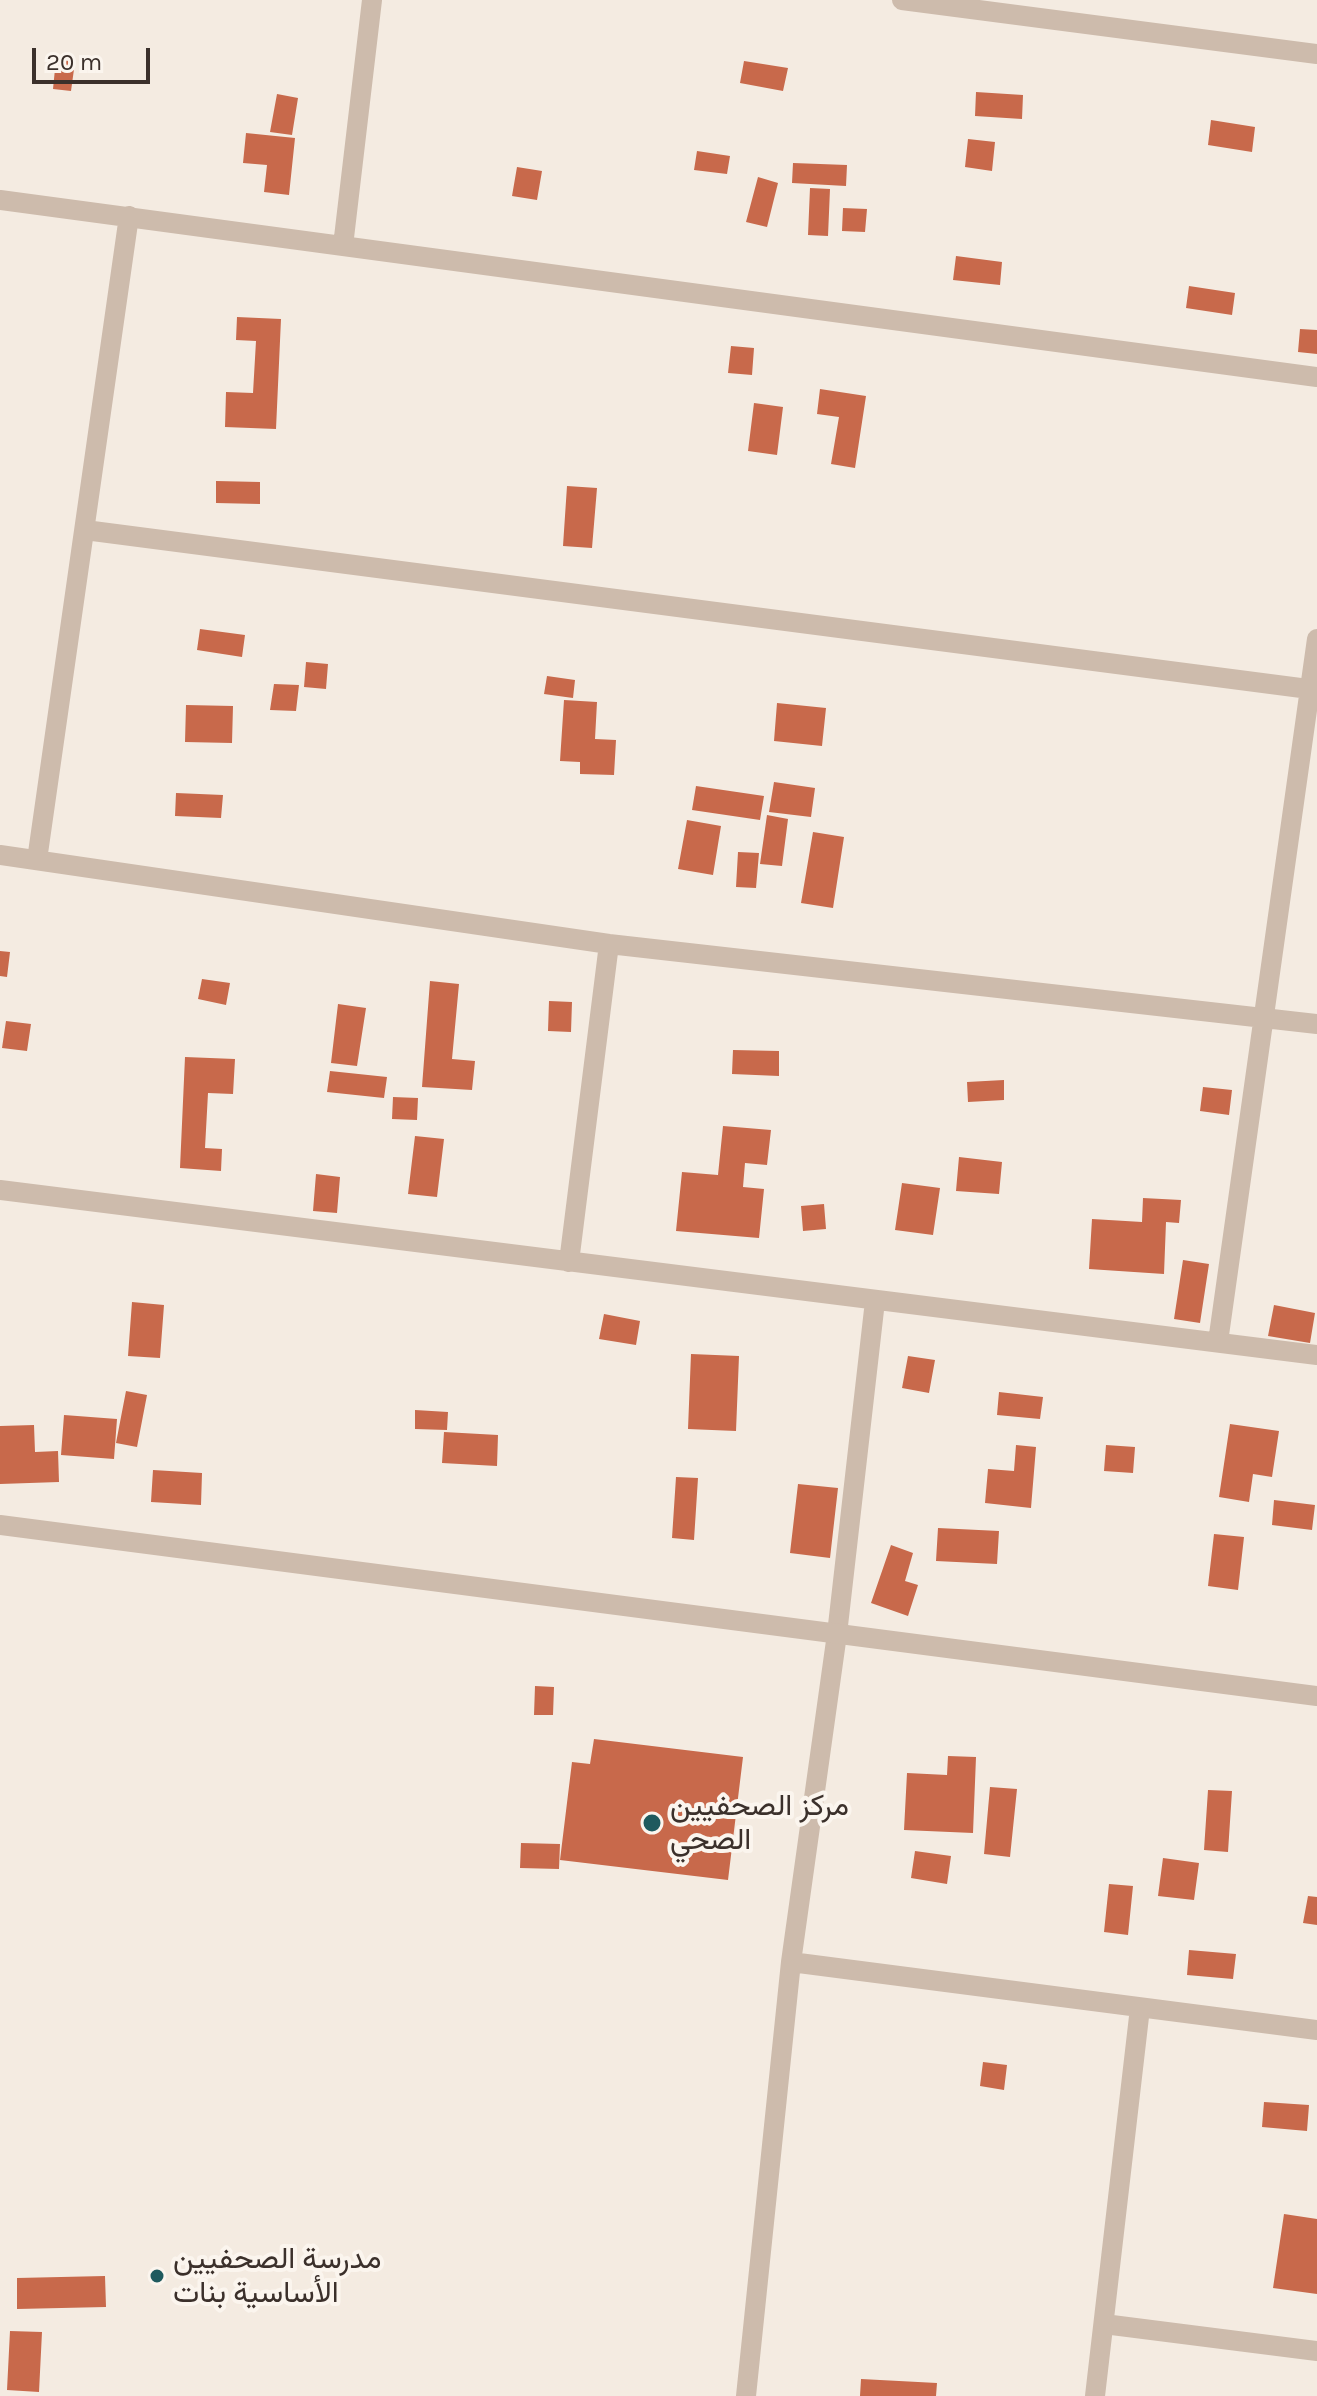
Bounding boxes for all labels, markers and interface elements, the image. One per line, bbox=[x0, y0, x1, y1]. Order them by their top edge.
scale bar bbox=[36, 32, 154, 82]
text: 20 m bbox=[46, 48, 102, 76]
place label: مركز الصحفيين الصحي bbox=[670, 1788, 849, 1858]
marker: مركز الصحفيين الصحي bbox=[641, 1812, 663, 1834]
place label: مدرسة الصحفيين الأساسية بنات bbox=[173, 2241, 381, 2312]
marker: مدرسة الصحفيين الأساسية بنات bbox=[148, 2267, 166, 2285]

